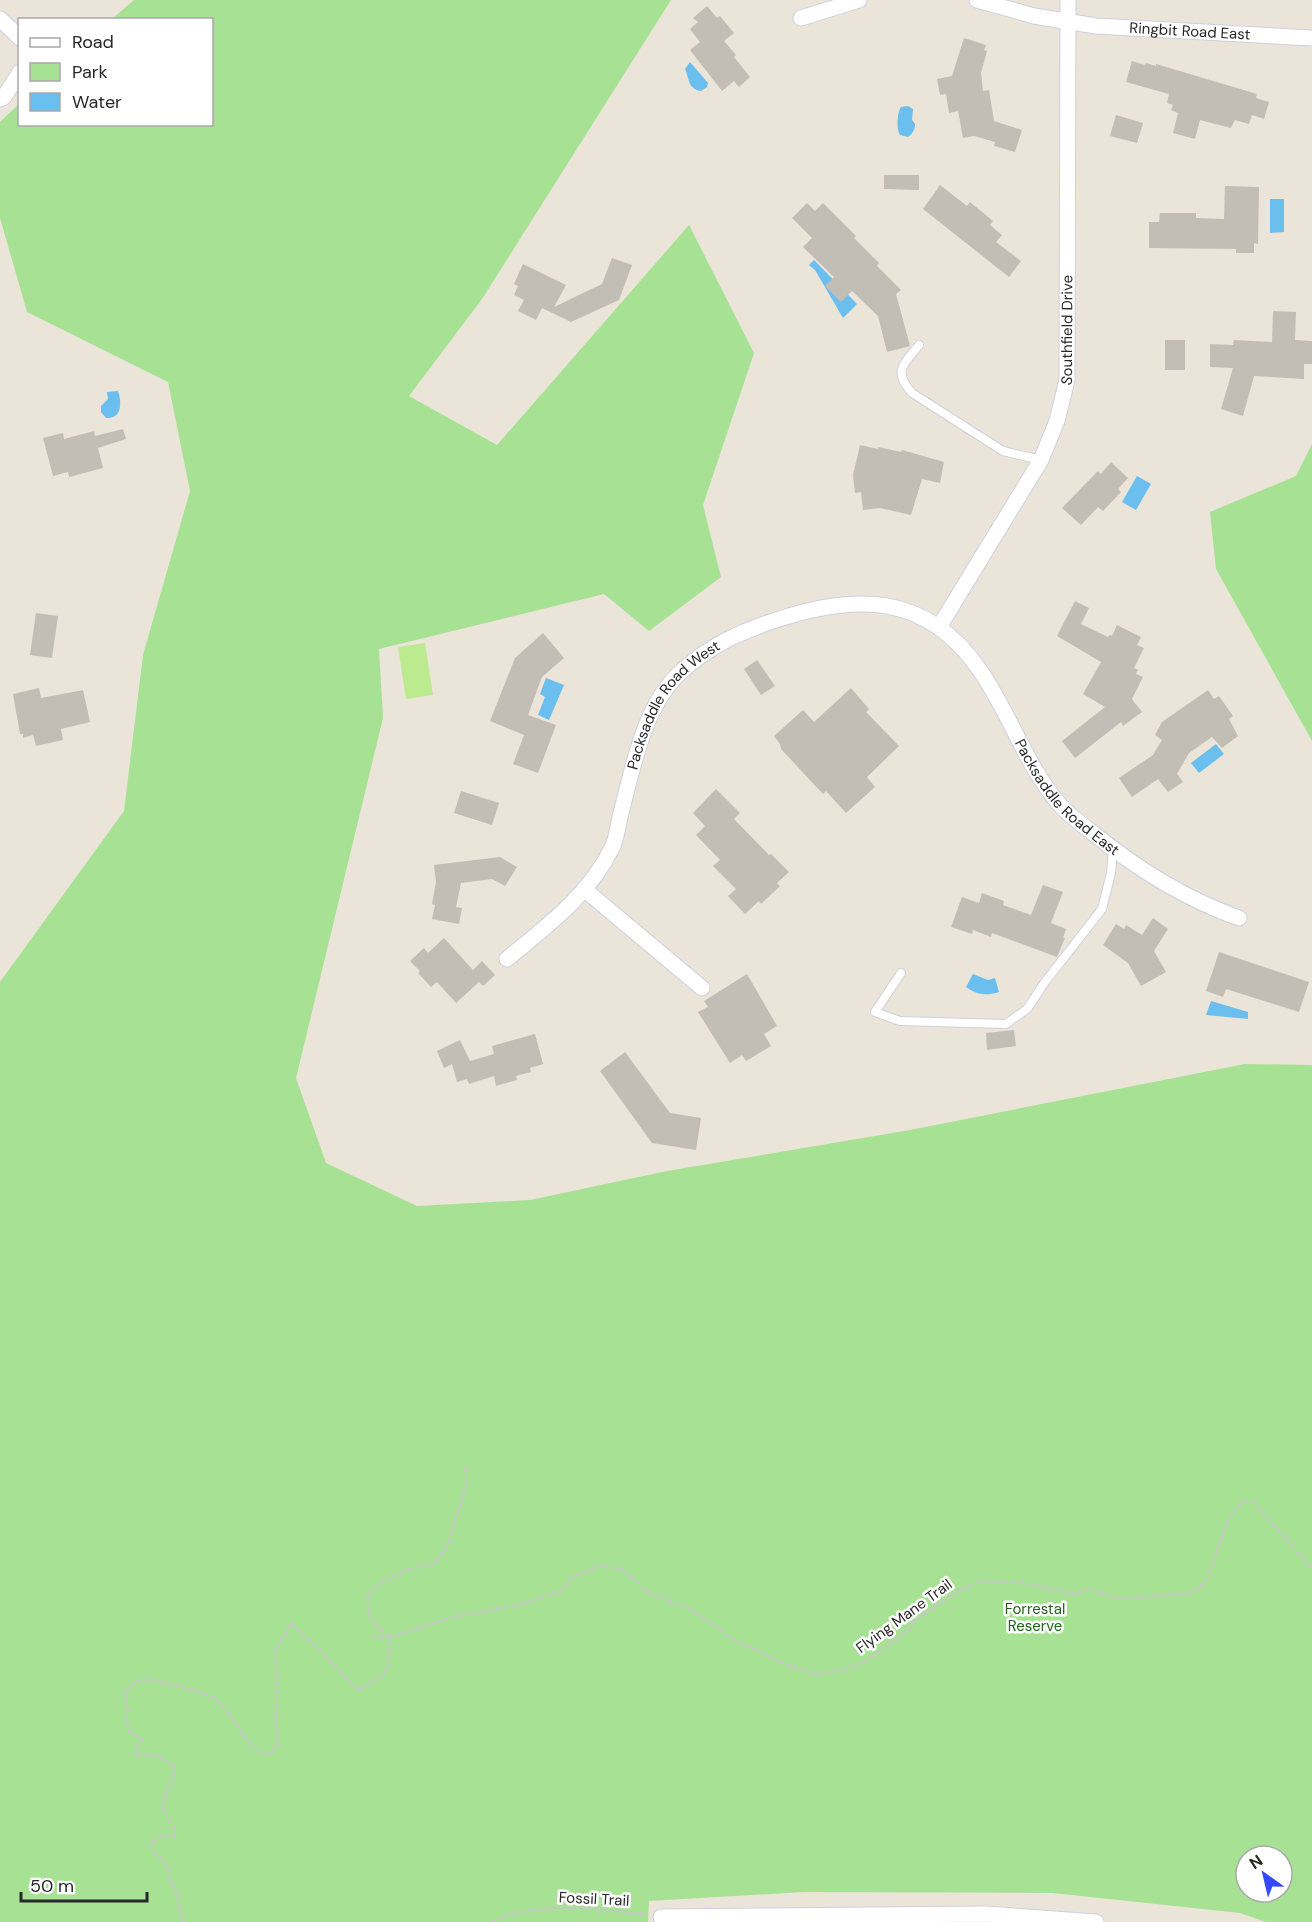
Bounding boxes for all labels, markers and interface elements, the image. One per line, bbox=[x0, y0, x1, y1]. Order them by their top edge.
legend bbox=[18, 18, 213, 126]
street label: Ringbit Road East bbox=[1129, 18, 1251, 45]
text: Road bbox=[72, 30, 114, 54]
text: Park bbox=[72, 60, 108, 84]
text: Water bbox=[72, 90, 122, 114]
street label: Southfield Drive bbox=[1056, 275, 1078, 387]
street label: Packsaddle Road West bbox=[622, 636, 724, 772]
street label: Packsaddle Road East bbox=[1010, 736, 1124, 860]
street label: Flying Mane Trail bbox=[852, 1574, 956, 1658]
park label: Forrestal Reserve bbox=[1005, 1599, 1065, 1636]
north arrow bbox=[1234, 1844, 1294, 1904]
text: N bbox=[1245, 1850, 1267, 1874]
scale bar bbox=[21, 1865, 147, 1903]
text: 50 m bbox=[30, 1874, 74, 1898]
street label: Fossil Trail bbox=[558, 1887, 630, 1911]

